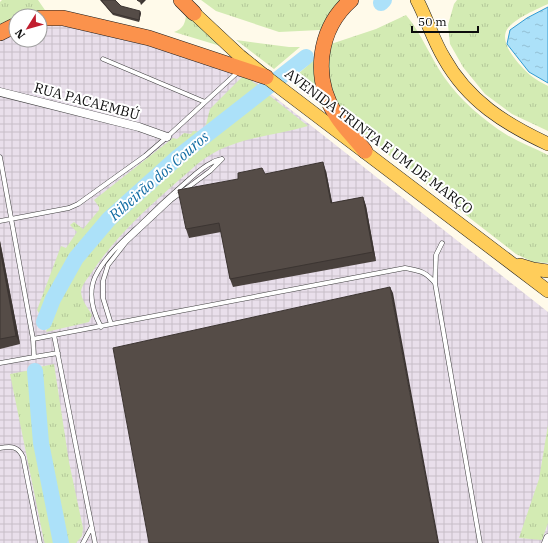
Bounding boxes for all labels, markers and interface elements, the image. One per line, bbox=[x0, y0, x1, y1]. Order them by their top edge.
north arrow bbox=[8, 8, 48, 48]
scale bar bbox=[412, 8, 478, 34]
text: 50 m bbox=[418, 14, 447, 29]
text: N bbox=[12, 26, 28, 42]
street label: AVENIDA TRINTA E UM DE MARÇO bbox=[281, 64, 477, 218]
street label: RUA PACAEMBÚ bbox=[32, 77, 142, 124]
water label: Ribeirão dos Couros bbox=[104, 127, 213, 225]

